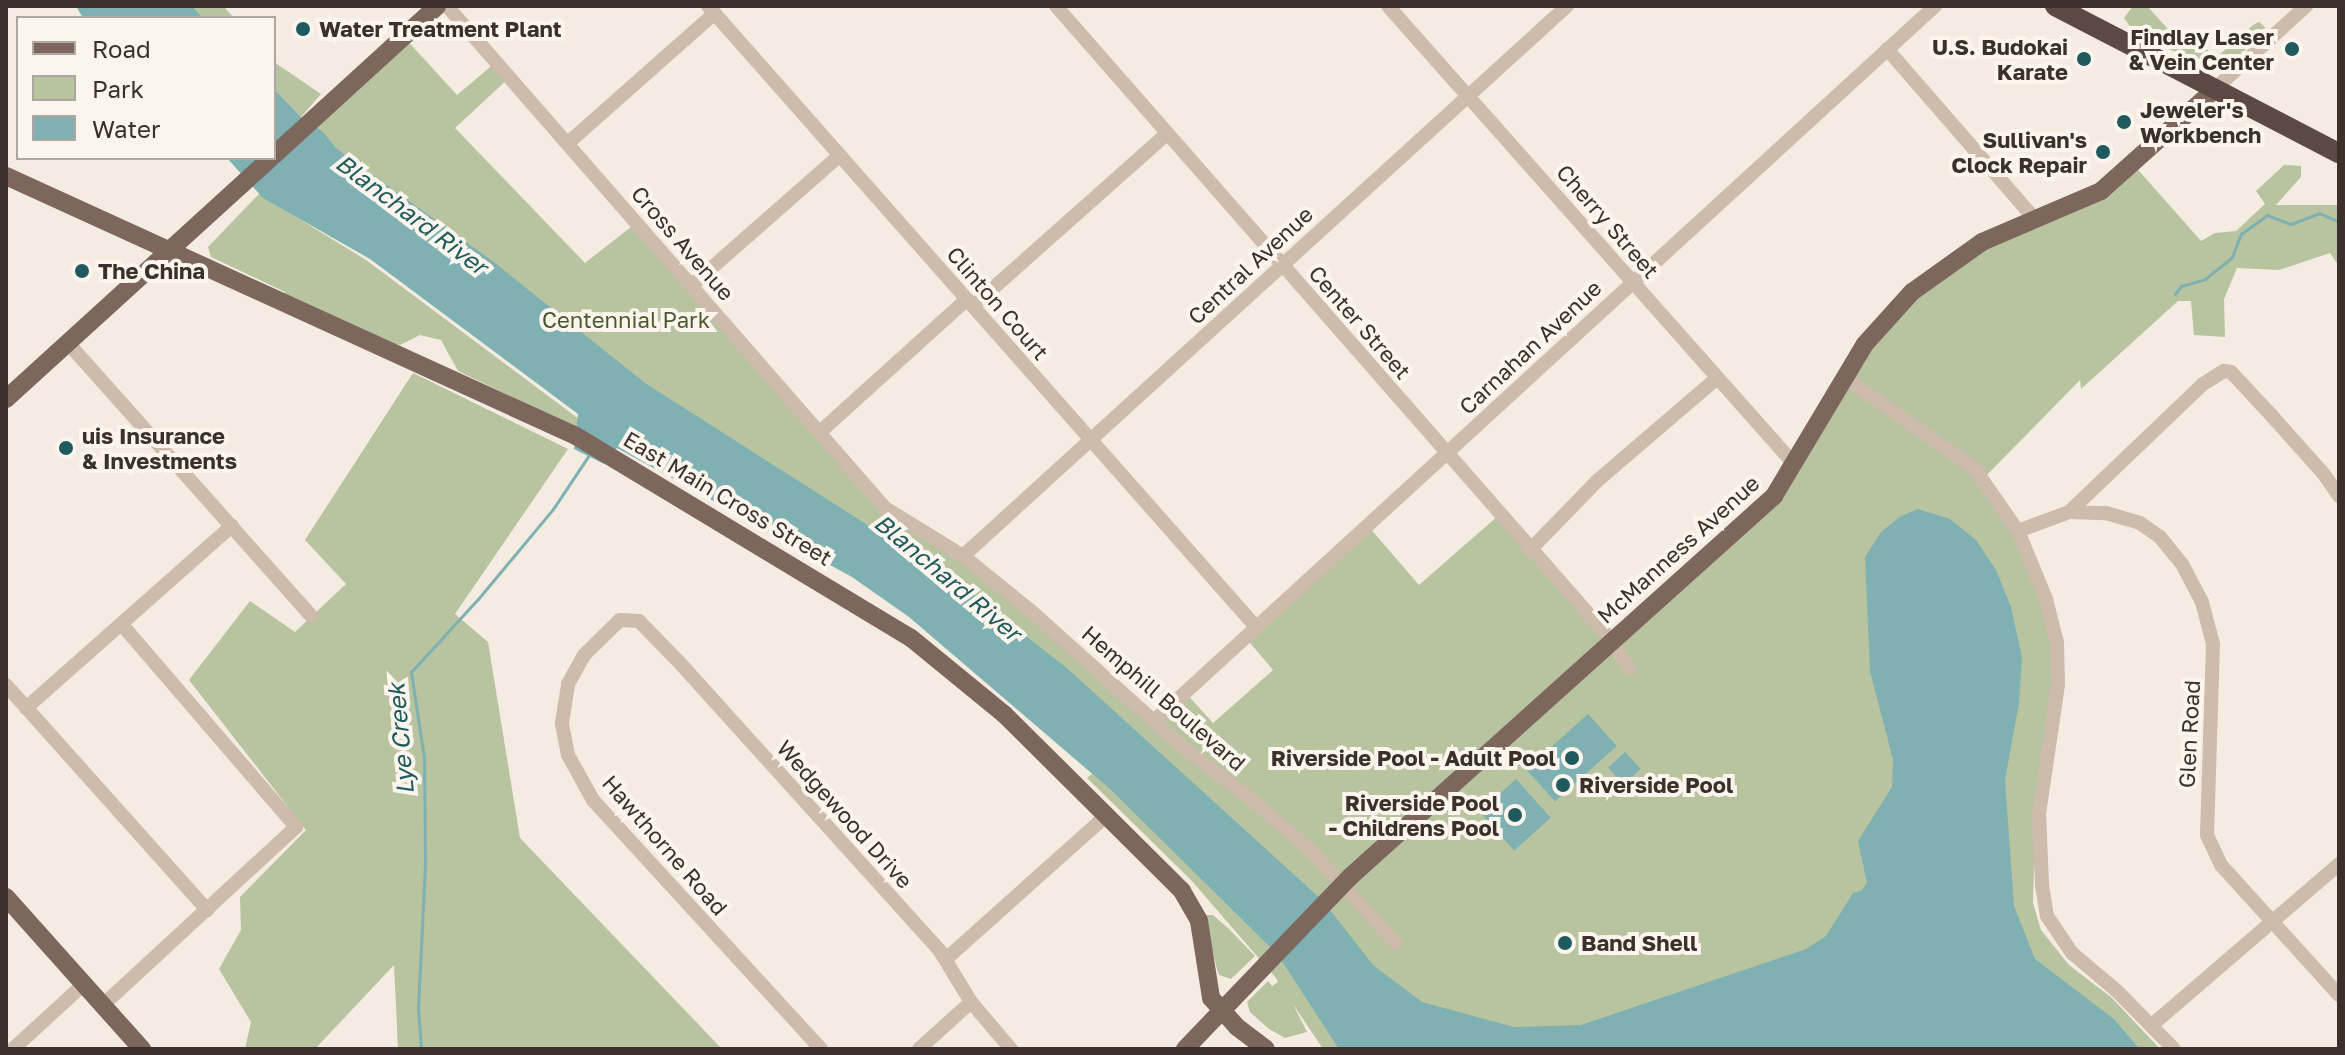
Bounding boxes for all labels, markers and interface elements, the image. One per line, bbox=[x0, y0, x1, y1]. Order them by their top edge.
legend bbox=[16, 16, 276, 160]
place label: Water Treatment Plant bbox=[319, 16, 562, 42]
marker: Water Treatment Plant bbox=[294, 20, 312, 38]
place label: Findlay Laser & Vein Center bbox=[2129, 23, 2274, 74]
place label: U.S. Budokai Karate bbox=[1932, 33, 2068, 84]
text: Road bbox=[92, 34, 151, 63]
marker: Findlay Laser & Vein Center bbox=[2281, 38, 2303, 60]
marker: U.S. Budokai Karate bbox=[2075, 50, 2093, 68]
text: Park bbox=[92, 74, 144, 103]
place label: Jeweler's Workbench bbox=[2140, 96, 2261, 148]
marker: Jeweler's Workbench bbox=[2115, 113, 2133, 131]
text: Water bbox=[92, 114, 160, 143]
place label: Sullivan's Clock Repair bbox=[1951, 126, 2087, 178]
marker: Sullivan's Clock Repair bbox=[2094, 143, 2112, 161]
water label: Blanchard River bbox=[331, 148, 493, 280]
street label: Cherry Street bbox=[1551, 159, 1665, 283]
street label: Cross Avenue bbox=[626, 180, 740, 306]
street label: Central Avenue bbox=[1182, 201, 1318, 329]
street label: Clinton Court bbox=[942, 241, 1054, 365]
place label: The China bbox=[98, 258, 205, 284]
street label: Center Street bbox=[1304, 260, 1416, 384]
marker: The China bbox=[73, 262, 91, 280]
street label: Carnahan Avenue bbox=[1454, 274, 1606, 420]
park label: Centennial Park bbox=[542, 307, 710, 333]
place label: uis Insurance & Investments bbox=[82, 422, 237, 474]
street label: East Main Cross Street bbox=[619, 425, 837, 571]
marker: uis Insurance & Investments bbox=[57, 439, 75, 457]
street label: McManness Avenue bbox=[1592, 469, 1764, 629]
water label: Blanchard River bbox=[869, 507, 1027, 647]
street label: Hemphill Boulevard bbox=[1077, 620, 1251, 776]
street label: Glen Road bbox=[2173, 679, 2205, 789]
water label: Lye Creek bbox=[381, 682, 419, 796]
street label: Wedgewood Drive bbox=[772, 735, 918, 893]
place label: Riverside Pool - Adult Pool bbox=[1271, 745, 1556, 771]
marker: Riverside Pool - Adult Pool bbox=[1563, 749, 1581, 767]
street label: Hawthorne Road bbox=[597, 770, 733, 920]
place label: Riverside Pool bbox=[1579, 772, 1733, 798]
marker: Riverside Pool bbox=[1554, 776, 1572, 794]
place label: Riverside Pool - Childrens Pool bbox=[1329, 789, 1499, 840]
marker: Riverside Pool - Childrens Pool bbox=[1506, 806, 1524, 824]
place label: Band Shell bbox=[1581, 930, 1697, 956]
marker: Band Shell bbox=[1556, 934, 1574, 952]

